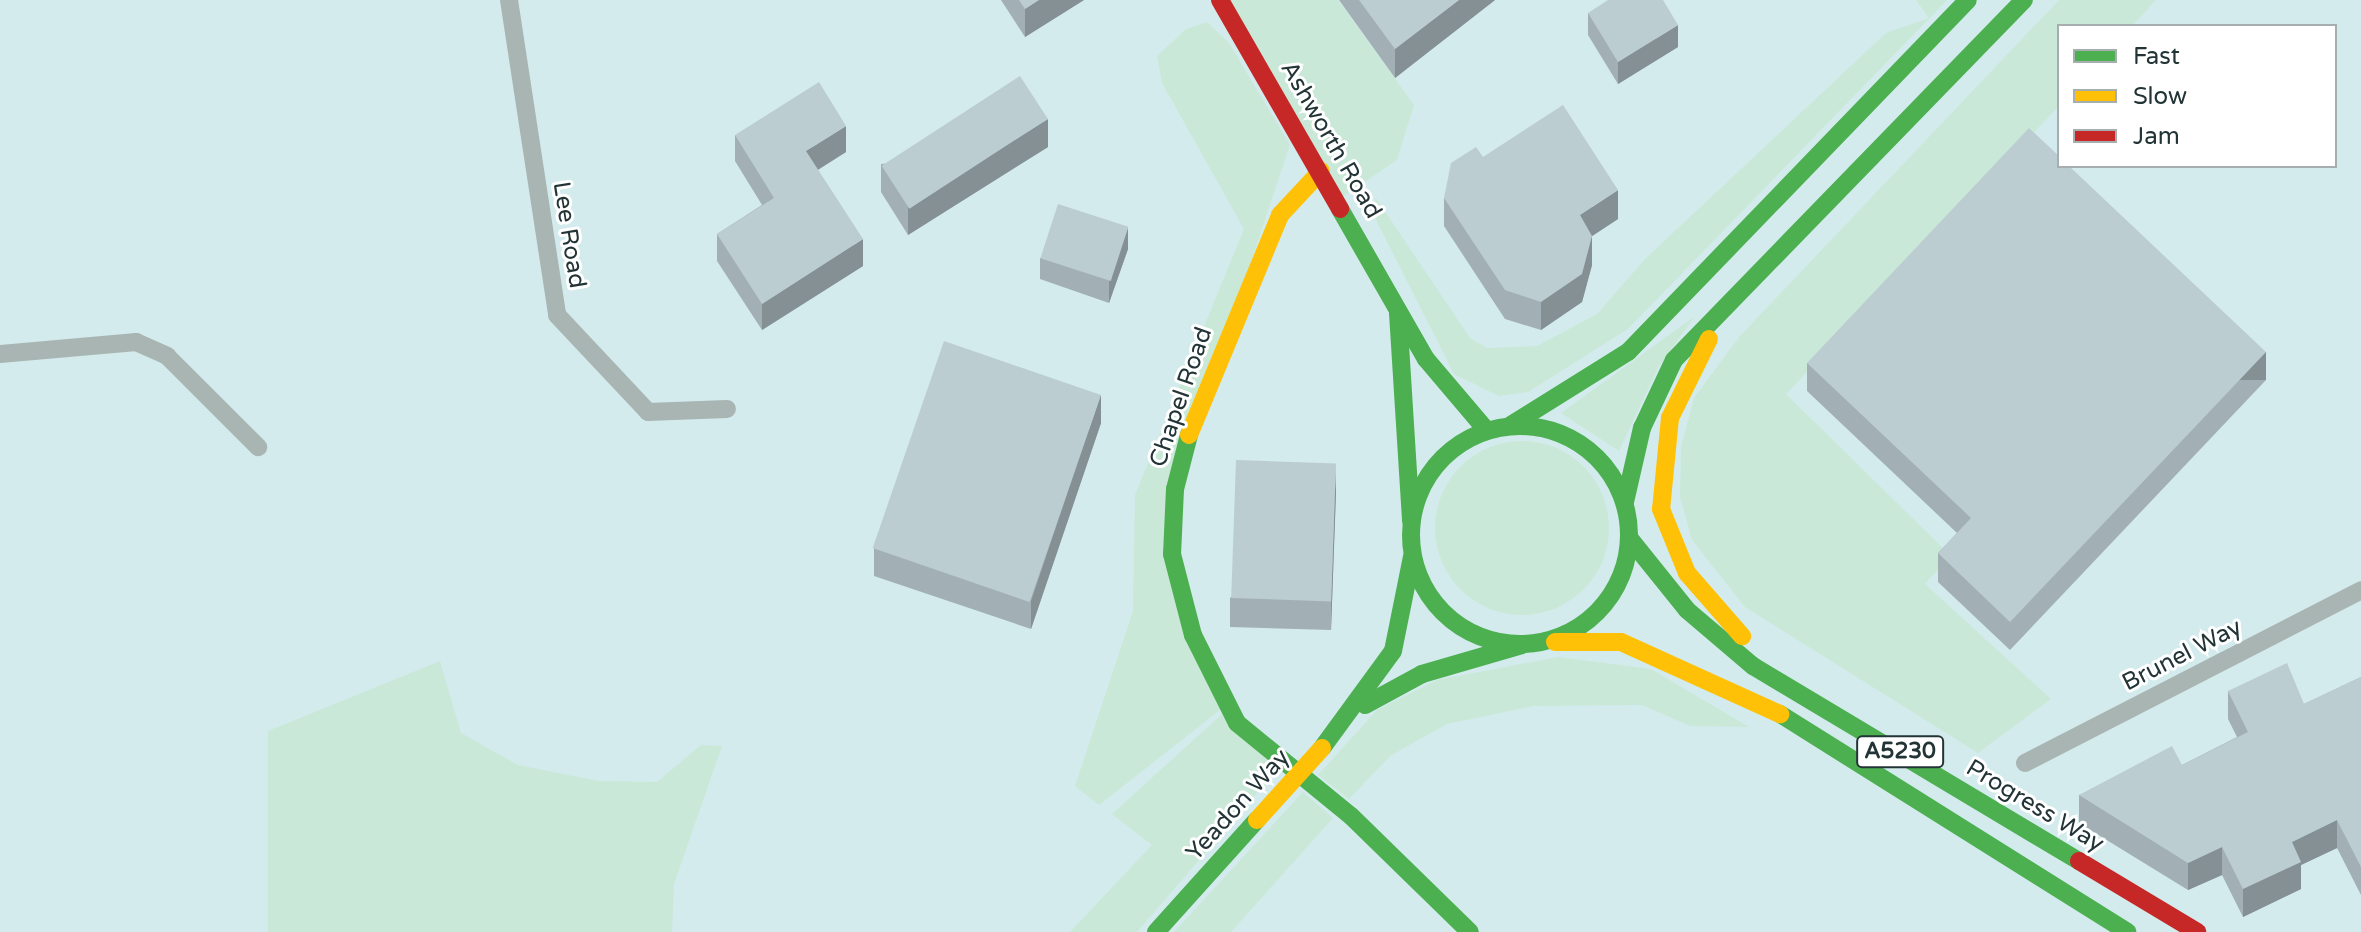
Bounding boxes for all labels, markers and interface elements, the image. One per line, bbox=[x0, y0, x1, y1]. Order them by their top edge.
legend bbox=[2057, 24, 2337, 168]
text: Fast bbox=[2133, 42, 2180, 71]
street label: Ashworth Road bbox=[1274, 56, 1388, 224]
text: Slow bbox=[2133, 82, 2187, 111]
text: Jam bbox=[2133, 122, 2180, 151]
street label: Lee Road bbox=[546, 180, 592, 290]
street label: Chapel Road bbox=[1144, 323, 1218, 471]
street label: Brunel Way bbox=[2117, 613, 2247, 697]
road number: A5230 bbox=[1856, 734, 1944, 770]
street label: Yeadon Way bbox=[1180, 743, 1296, 867]
street label: Progress Way bbox=[1961, 754, 2109, 858]

